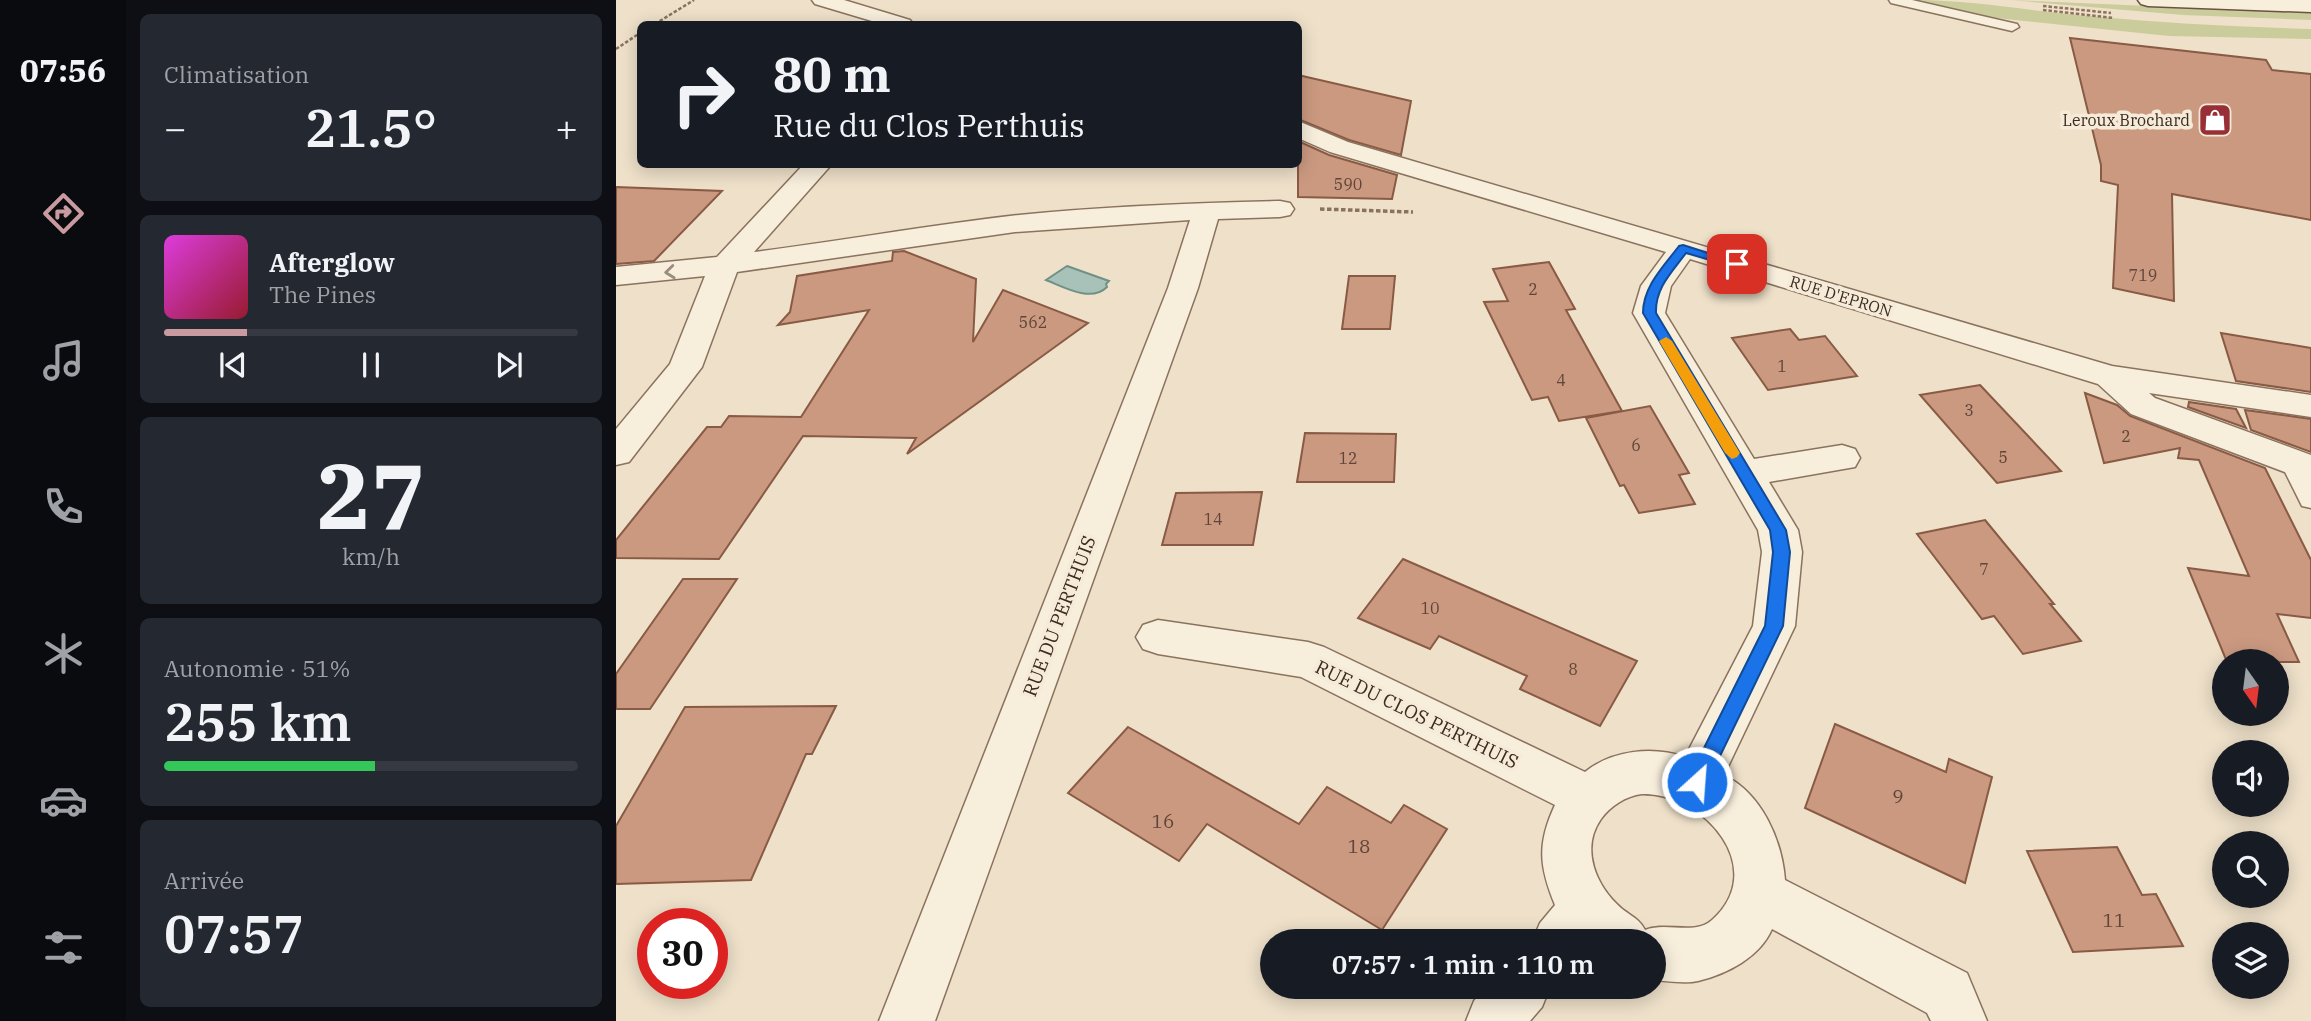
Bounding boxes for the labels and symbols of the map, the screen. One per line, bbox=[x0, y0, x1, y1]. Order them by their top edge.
shop icon: Leroux Brochard bbox=[2196, 101, 2234, 139]
place label: Leroux Brochard bbox=[2062, 110, 2190, 130]
house number: 590 bbox=[1334, 174, 1362, 194]
pin bbox=[1707, 234, 1767, 294]
one-way arrow bbox=[664, 264, 675, 279]
house number: 719 bbox=[2129, 265, 2157, 285]
street label: RUE D'EPRON bbox=[1787, 271, 1895, 321]
house number: 2 bbox=[1528, 279, 1538, 299]
house number: 562 bbox=[1019, 312, 1047, 332]
house number: 1 bbox=[1777, 356, 1787, 376]
house number: 4 bbox=[1556, 370, 1566, 390]
house number: 3 bbox=[1964, 400, 1974, 420]
house number: 2 bbox=[2121, 426, 2131, 446]
house number: 6 bbox=[1631, 435, 1641, 455]
house number: 5 bbox=[1998, 447, 2008, 467]
house number: 12 bbox=[1338, 448, 1358, 468]
house number: 14 bbox=[1203, 509, 1223, 529]
street label: RUE DU PERTHUIS bbox=[1017, 532, 1101, 700]
house number: 7 bbox=[1979, 559, 1989, 579]
house number: 10 bbox=[1420, 598, 1440, 618]
north arrow bbox=[2212, 649, 2289, 726]
street label: RUE DU CLOS PERTHUIS bbox=[1312, 654, 1522, 774]
house number: 8 bbox=[1568, 659, 1578, 679]
position arrow bbox=[1660, 745, 1734, 819]
house number: 9 bbox=[1892, 784, 1904, 808]
house number: 16 bbox=[1152, 809, 1174, 833]
house number: 18 bbox=[1348, 834, 1370, 858]
speed limit sign: 30 bbox=[637, 908, 728, 999]
house number: 11 bbox=[2103, 908, 2125, 932]

